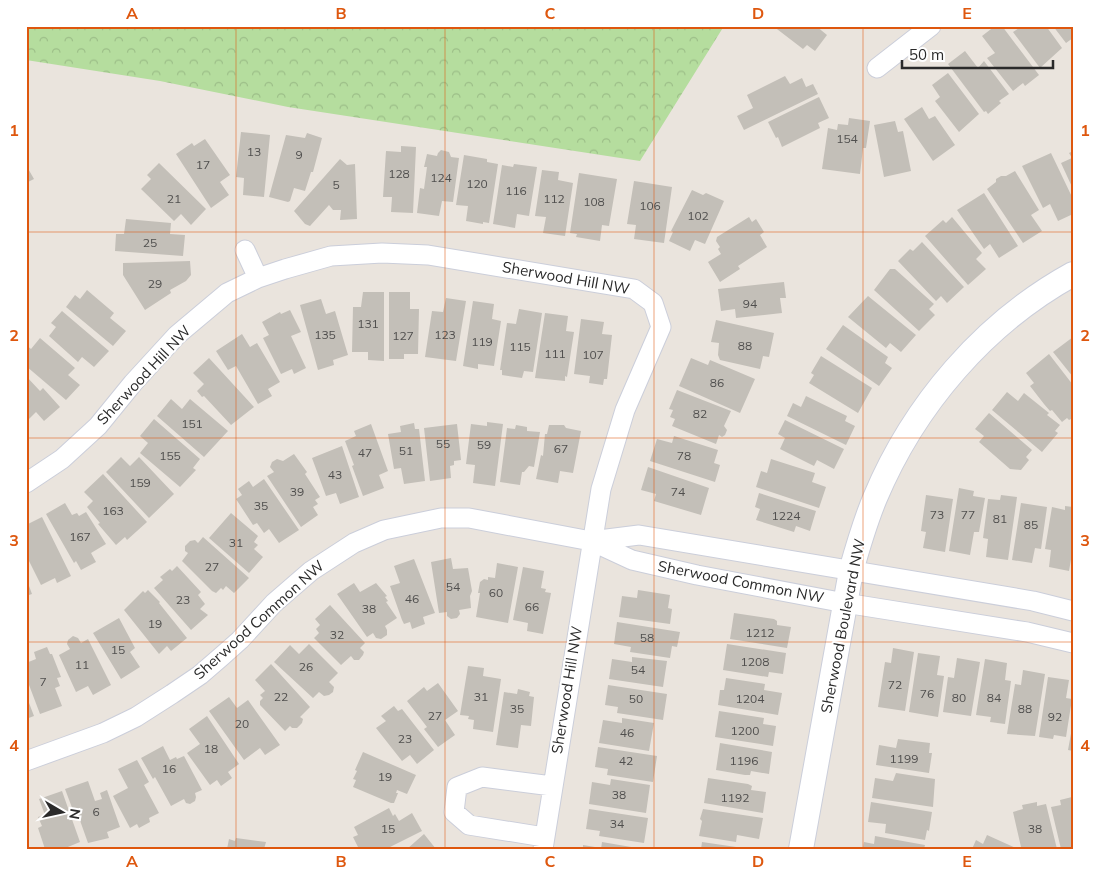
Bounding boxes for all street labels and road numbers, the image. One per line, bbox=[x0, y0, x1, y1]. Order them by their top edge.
street label: Sherwood Hill NW bbox=[501, 257, 632, 298]
street label: Sherwood Hill NW bbox=[93, 321, 195, 428]
street label: Sherwood Boulevard NW bbox=[816, 537, 869, 715]
street label: Sherwood Common NW bbox=[190, 556, 328, 683]
street label: Sherwood Common NW bbox=[656, 556, 826, 607]
street label: Sherwood Hill NW bbox=[547, 624, 586, 755]

